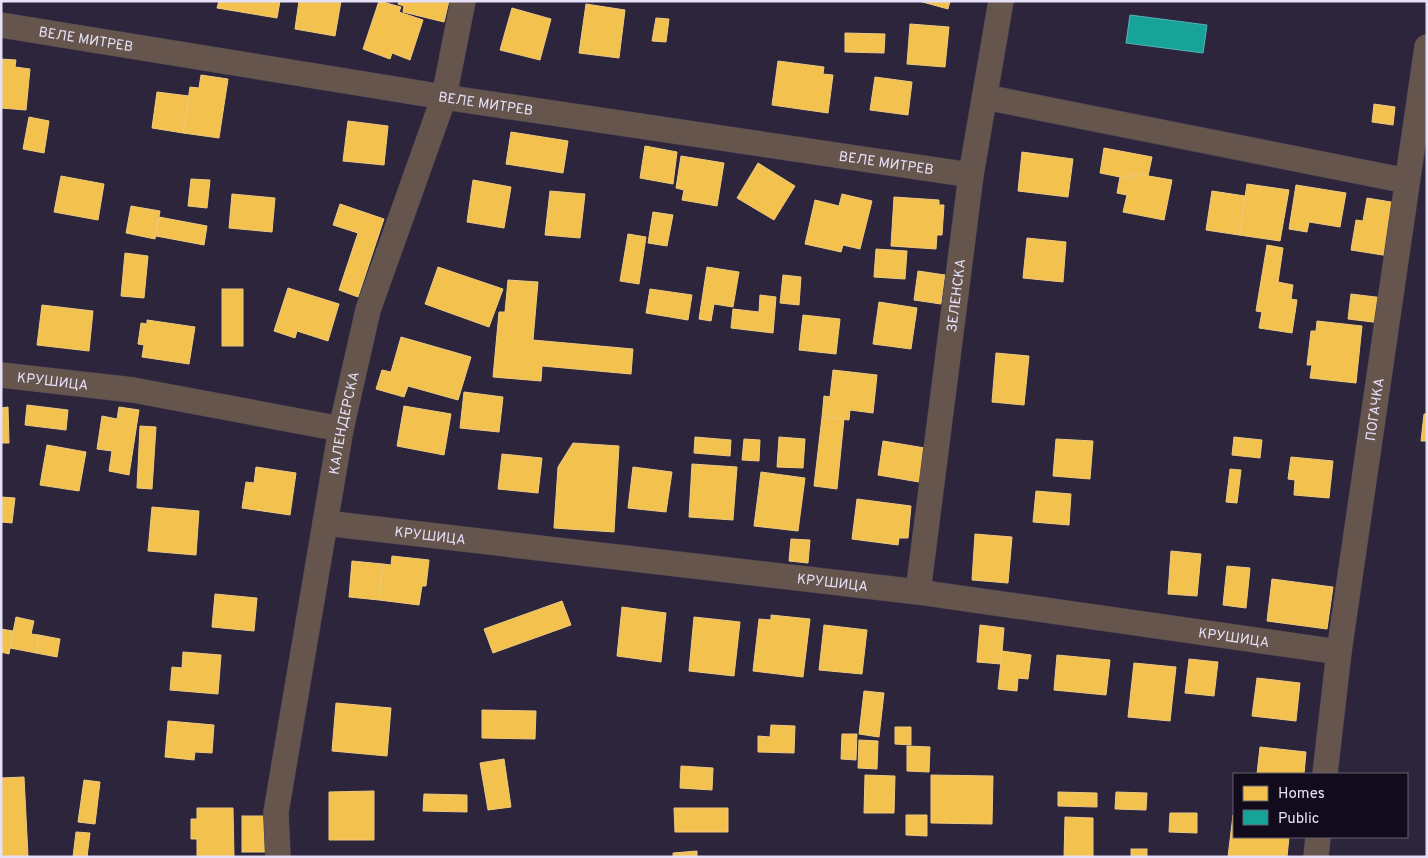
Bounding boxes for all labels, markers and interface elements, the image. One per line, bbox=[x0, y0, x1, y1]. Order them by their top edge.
street label: ВЕЛЕ МИТРЕВ bbox=[37, 24, 134, 56]
street label: ВЕЛЕ МИТРЕВ bbox=[437, 89, 534, 120]
street label: ВЕЛЕ МИТРЕВ bbox=[838, 149, 935, 179]
street label: ЗЕЛЕНСКА bbox=[944, 258, 970, 333]
street label: КРУШИЦА bbox=[16, 370, 89, 395]
street label: КАЛЕНДЕРСКА bbox=[326, 370, 364, 476]
street label: ПОГАЧКА bbox=[1363, 377, 1389, 442]
street label: КРУШИЦА bbox=[394, 524, 467, 549]
street label: КРУШИЦА bbox=[796, 571, 869, 596]
street label: КРУШИЦА bbox=[1197, 625, 1270, 652]
legend bbox=[1233, 773, 1408, 838]
text: Homes bbox=[1278, 785, 1325, 804]
text: Public bbox=[1278, 810, 1319, 829]

